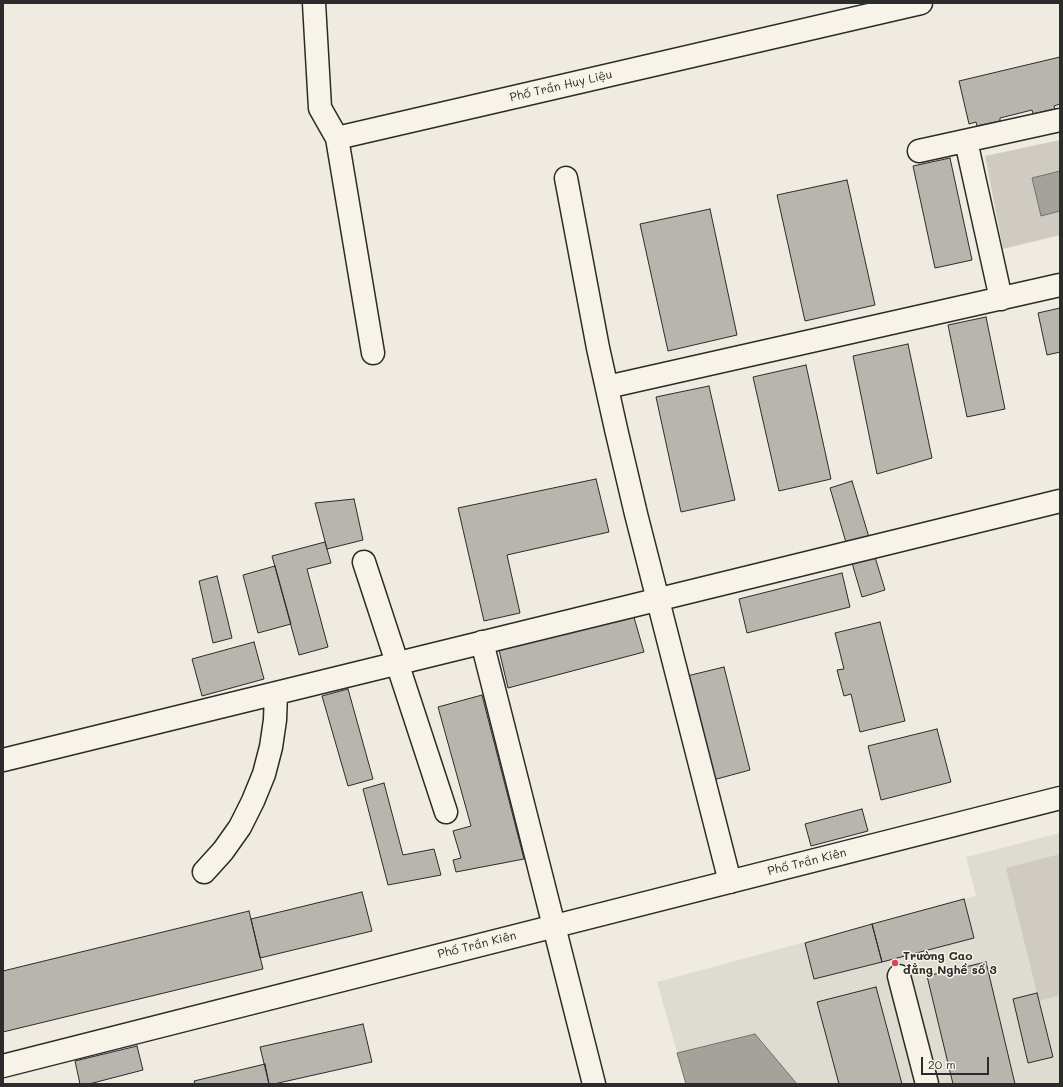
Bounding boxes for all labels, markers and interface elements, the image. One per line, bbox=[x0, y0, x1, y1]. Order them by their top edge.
street label: Phố Trần Huy Liệu bbox=[508, 67, 614, 105]
street label: Phố Trần Kiên bbox=[766, 845, 848, 879]
street label: Phố Trần Kiên bbox=[436, 928, 518, 962]
place label: Trường Cao đẳng Nghề số 3 bbox=[903, 949, 997, 977]
marker: Trường Cao đẳng Nghề số 3 bbox=[890, 958, 900, 968]
scale bar bbox=[923, 1049, 991, 1075]
text: 20 m bbox=[928, 1056, 956, 1072]

